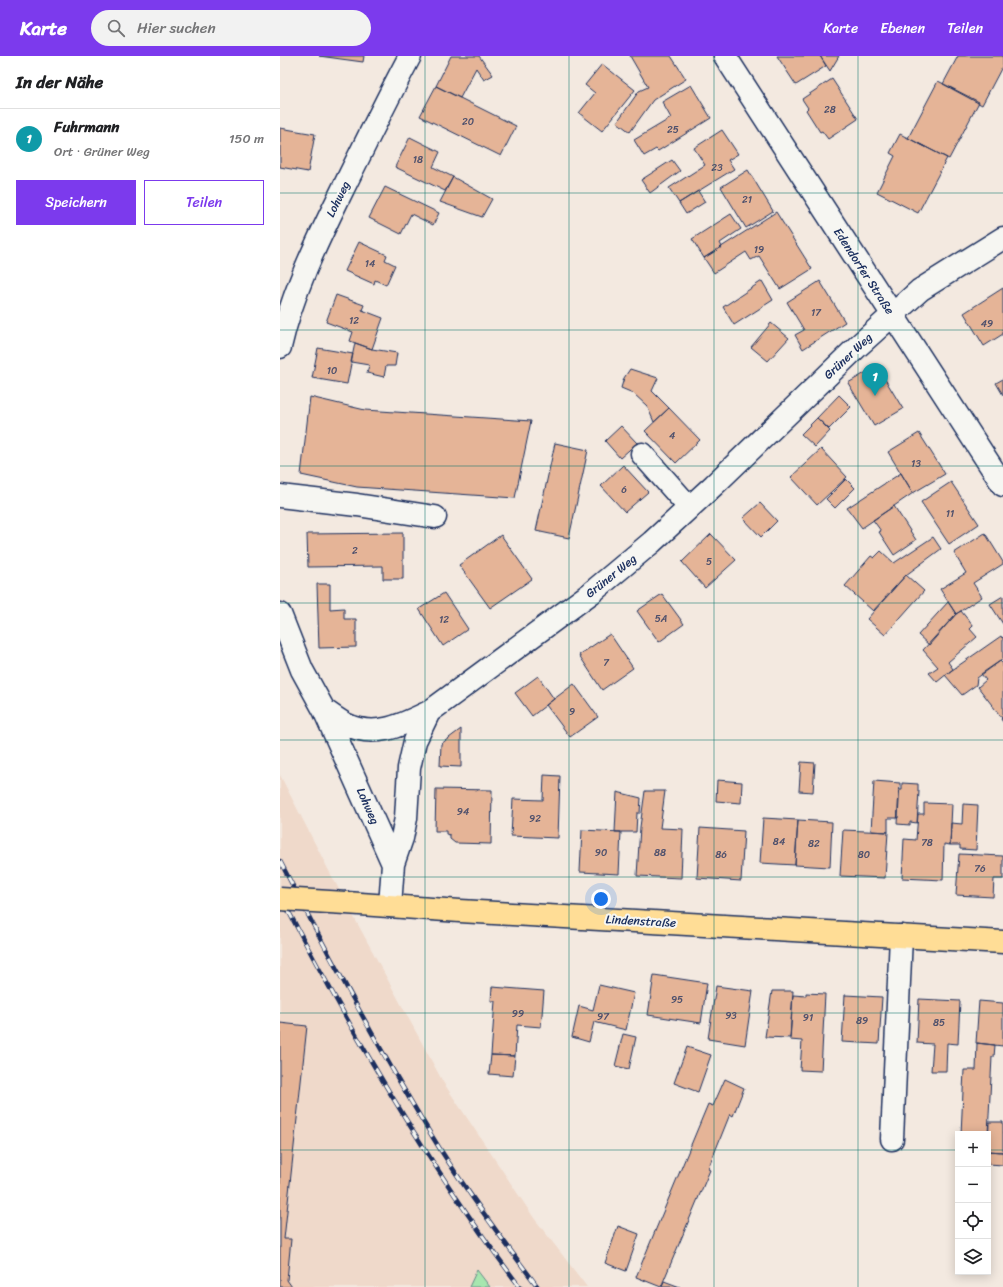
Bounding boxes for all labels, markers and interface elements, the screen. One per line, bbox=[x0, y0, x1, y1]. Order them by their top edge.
search box bbox=[91, 10, 371, 46]
text: Karte bbox=[20, 12, 67, 45]
text: Hier suchen bbox=[137, 15, 216, 41]
text: Karte bbox=[824, 16, 858, 41]
text: Ebenen bbox=[880, 16, 925, 41]
text: Teilen bbox=[947, 16, 983, 41]
icon: search bbox=[105, 17, 127, 39]
text: In der Nähe bbox=[16, 67, 103, 97]
house number: 28 bbox=[824, 101, 836, 119]
house number: 20 bbox=[462, 113, 474, 131]
text: Fuhrmann bbox=[54, 114, 119, 140]
house number: 25 bbox=[667, 121, 679, 139]
text: 1 bbox=[26, 127, 32, 150]
text: 150 m bbox=[229, 127, 264, 150]
text: Ort · Grüner Weg bbox=[54, 140, 150, 163]
house number: 18 bbox=[413, 151, 423, 169]
house number: 23 bbox=[711, 159, 723, 177]
street label: Lohweg bbox=[320, 177, 356, 221]
button: Speichern bbox=[16, 180, 136, 225]
button: Teilen bbox=[144, 180, 264, 225]
house number: 21 bbox=[742, 191, 752, 209]
street label: Edendorfer Straße bbox=[827, 223, 901, 319]
house number: 19 bbox=[754, 241, 764, 259]
house number: 14 bbox=[365, 255, 375, 273]
house number: 17 bbox=[811, 304, 822, 322]
house number: 12 bbox=[349, 312, 359, 330]
house number: 49 bbox=[981, 315, 993, 333]
street label: Grüner Weg bbox=[818, 327, 878, 385]
house number: 10 bbox=[327, 362, 337, 380]
pin: 1 bbox=[862, 363, 888, 396]
house number: 4 bbox=[669, 427, 675, 445]
house number: 13 bbox=[911, 455, 921, 473]
house number: 6 bbox=[621, 481, 627, 499]
house number: 11 bbox=[946, 505, 954, 523]
house number: 2 bbox=[352, 542, 358, 560]
street label: Grüner Weg bbox=[580, 548, 642, 604]
house number: 5 bbox=[706, 553, 712, 571]
house number: 5A bbox=[655, 610, 667, 628]
house number: 12 bbox=[439, 611, 449, 629]
house number: 7 bbox=[603, 654, 610, 672]
house number: 9 bbox=[569, 703, 575, 721]
street label: Lohweg bbox=[350, 784, 386, 828]
house number: 94 bbox=[457, 803, 469, 821]
house number: 92 bbox=[529, 810, 541, 828]
house number: 84 bbox=[773, 833, 785, 851]
house number: 78 bbox=[921, 834, 933, 852]
house number: 82 bbox=[808, 835, 820, 853]
house number: 90 bbox=[595, 844, 607, 862]
house number: 88 bbox=[654, 844, 666, 862]
house number: 86 bbox=[715, 846, 727, 864]
house number: 80 bbox=[858, 846, 870, 864]
house number: 76 bbox=[974, 860, 986, 878]
your location bbox=[591, 889, 611, 909]
street label: Lindenstraße bbox=[605, 908, 677, 934]
house number: 95 bbox=[671, 991, 683, 1009]
house number: 99 bbox=[512, 1005, 524, 1023]
house number: 93 bbox=[725, 1007, 737, 1025]
house number: 97 bbox=[597, 1008, 610, 1026]
house number: 91 bbox=[803, 1009, 813, 1027]
house number: 89 bbox=[856, 1012, 868, 1030]
house number: 85 bbox=[933, 1014, 945, 1032]
map controls bbox=[955, 1131, 991, 1275]
button: + bbox=[955, 1131, 991, 1167]
button: − bbox=[955, 1167, 991, 1203]
button: locate bbox=[955, 1203, 991, 1239]
button: layers bbox=[955, 1239, 991, 1275]

